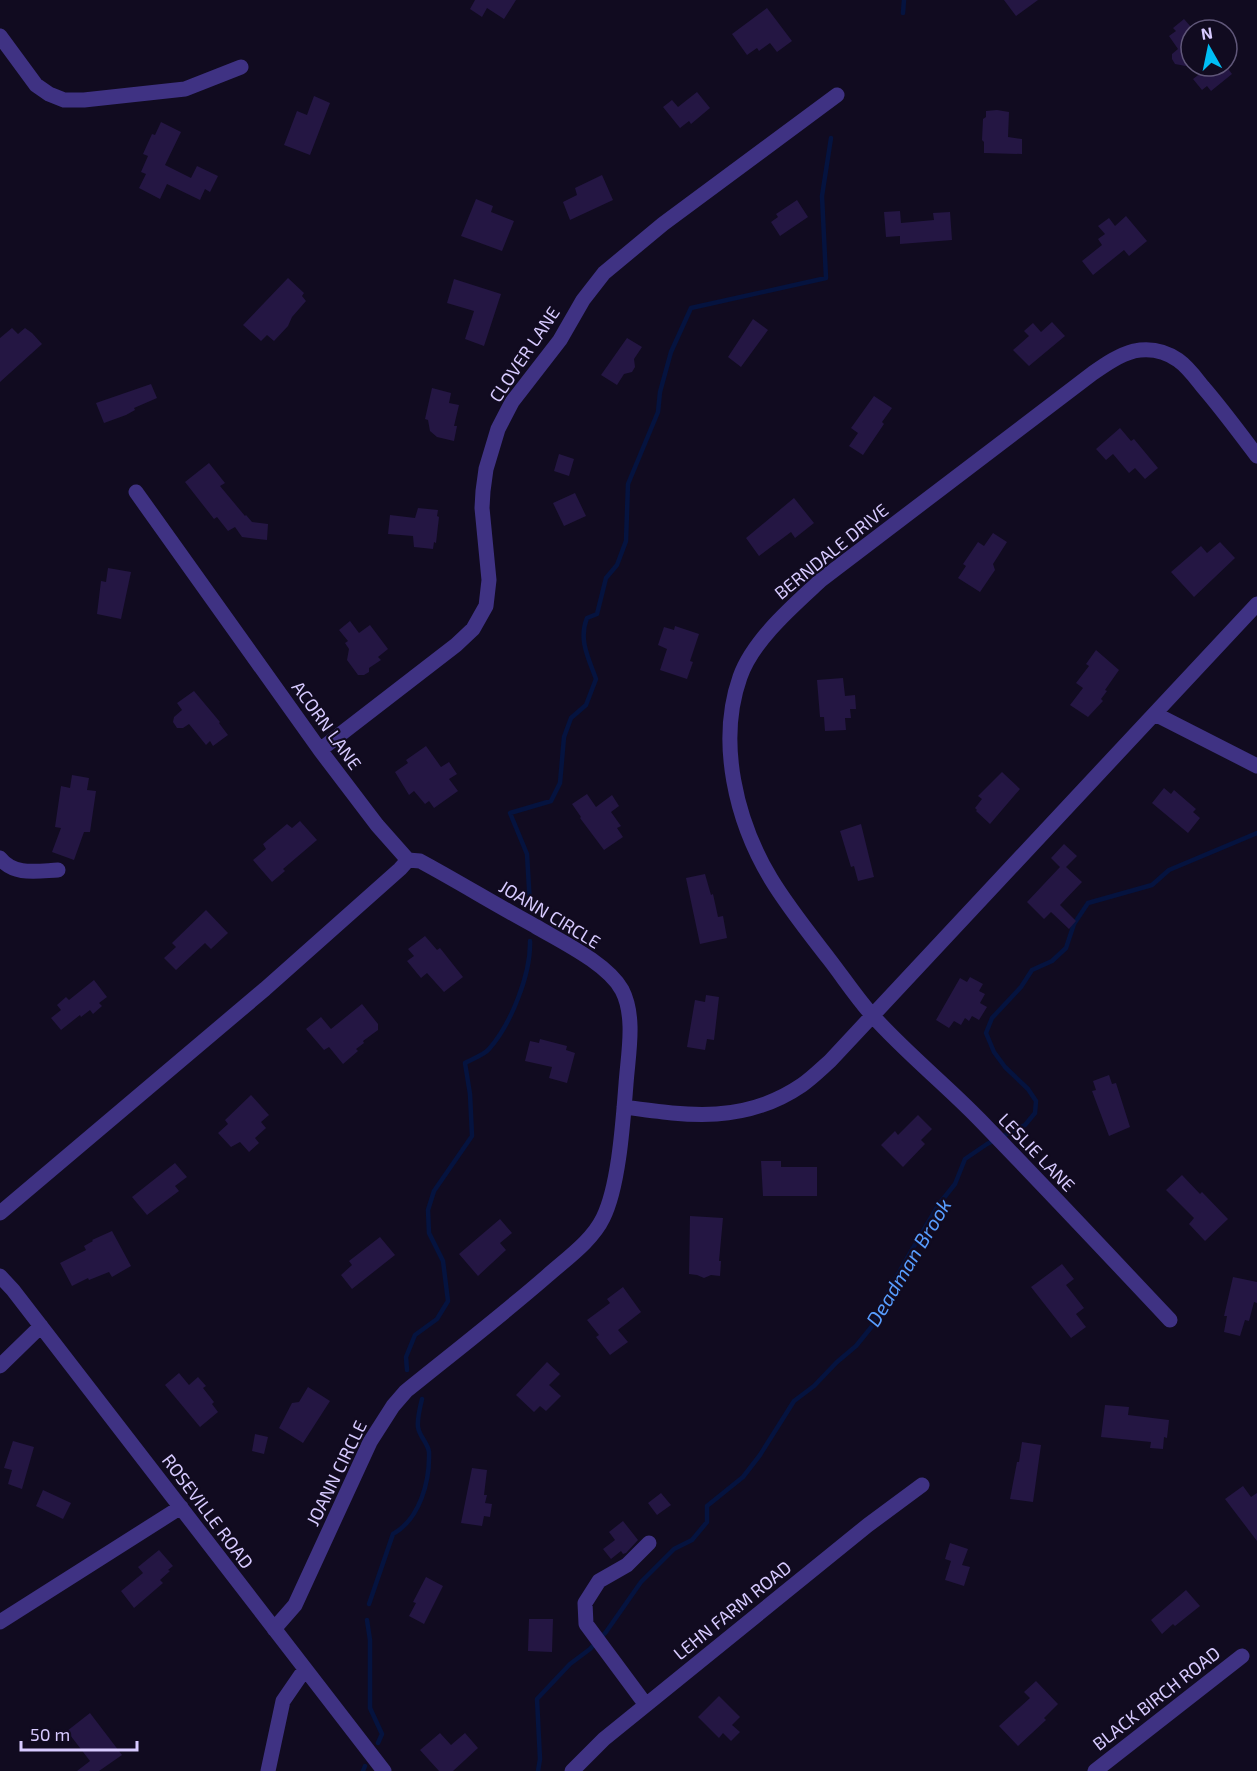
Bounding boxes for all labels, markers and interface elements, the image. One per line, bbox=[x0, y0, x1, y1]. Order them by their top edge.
north arrow bbox=[1179, 18, 1239, 78]
text: N bbox=[1199, 22, 1214, 43]
street label: CLOVER LANE bbox=[484, 302, 564, 406]
street label: BERNDALE DRIVE bbox=[770, 498, 892, 604]
street label: ACORN LANE bbox=[287, 676, 367, 774]
street label: JOANN CIRCLE bbox=[495, 875, 605, 953]
street label: LESLIE LANE bbox=[994, 1108, 1080, 1196]
water label: Deadman Brook bbox=[860, 1194, 956, 1330]
street label: JOANN CIRCLE bbox=[301, 1417, 371, 1529]
street label: ROSEVILLE ROAD bbox=[158, 1449, 258, 1573]
street label: LEHN FARM ROAD bbox=[669, 1556, 795, 1664]
street label: BLACK BIRCH ROAD bbox=[1088, 1641, 1224, 1755]
scale bar bbox=[21, 1714, 136, 1752]
text: 50 m bbox=[30, 1723, 70, 1745]

